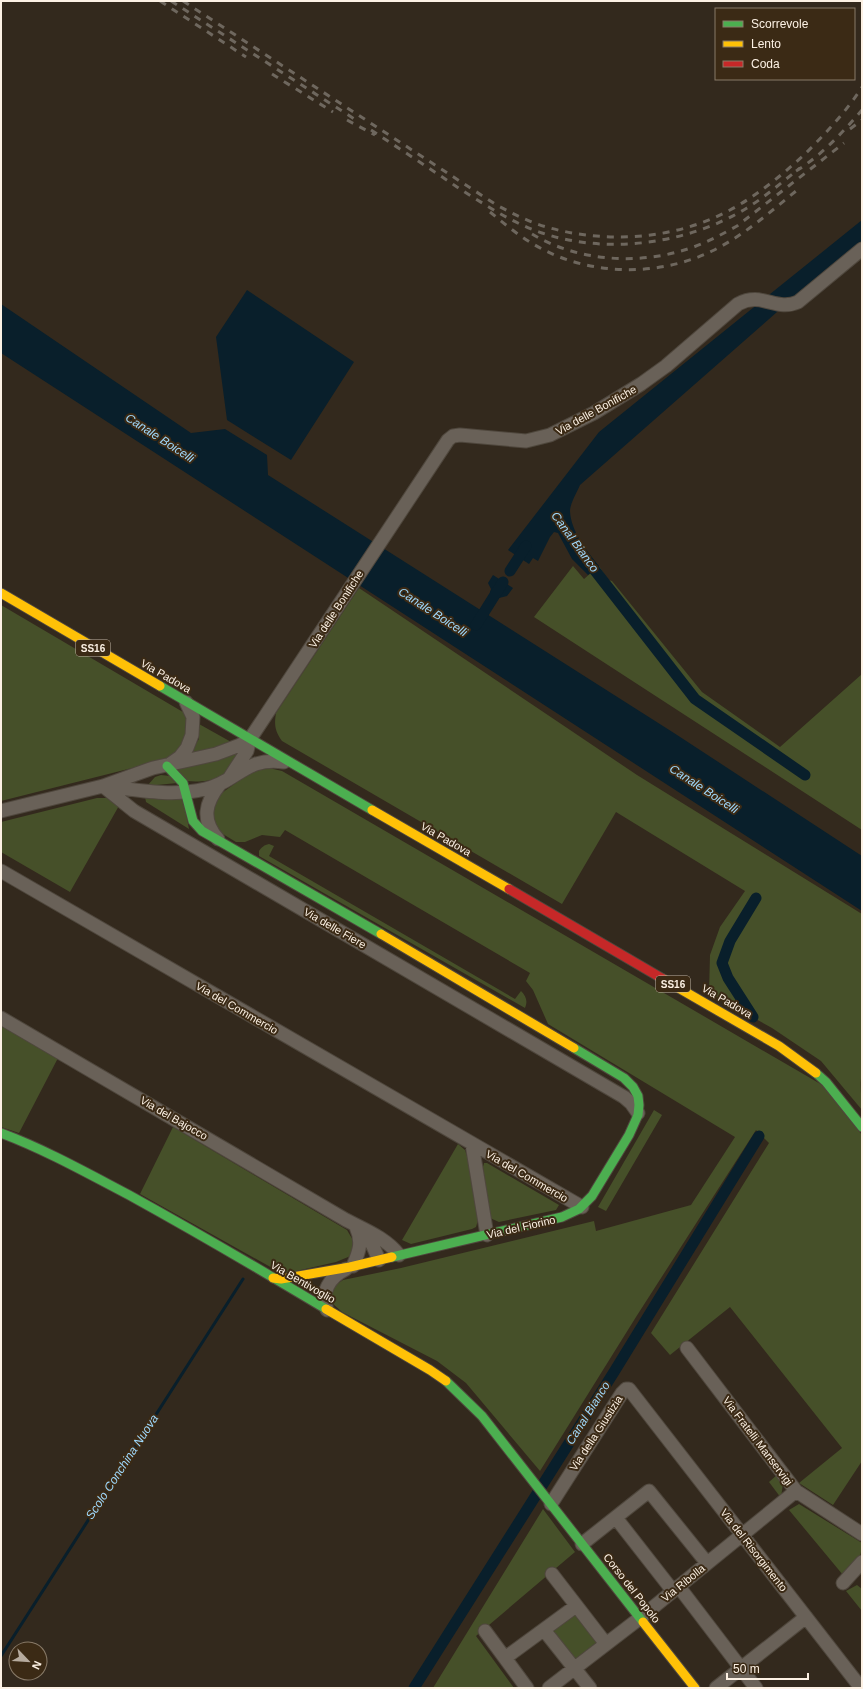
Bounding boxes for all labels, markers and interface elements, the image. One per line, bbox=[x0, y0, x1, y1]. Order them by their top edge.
legend bbox=[715, 8, 855, 80]
text: Scorrevole bbox=[751, 17, 809, 31]
text: Lento bbox=[751, 37, 781, 51]
text: Coda bbox=[751, 57, 780, 71]
street label: Via delle Bonifiche bbox=[554, 383, 638, 437]
water label: Canale Boicelli bbox=[123, 411, 197, 466]
water label: Canal Bianco bbox=[548, 509, 602, 575]
street label: Via delle Bonifiche bbox=[306, 568, 366, 650]
water label: Canale Boicelli bbox=[396, 585, 470, 640]
road number: SS16 bbox=[76, 640, 110, 656]
street label: Via Padova bbox=[139, 657, 194, 696]
water label: Canale Boicelli bbox=[667, 762, 741, 817]
street label: Via Padova bbox=[419, 820, 474, 859]
street label: Via delle Fiere bbox=[302, 905, 368, 951]
road number: SS16 bbox=[656, 976, 690, 992]
street label: Via del Commercio bbox=[194, 980, 280, 1036]
street label: Via Padova bbox=[700, 982, 755, 1021]
street label: Via del Bajocco bbox=[138, 1094, 210, 1142]
street label: Via del Commercio bbox=[484, 1148, 570, 1204]
street label: Via del Fiorino bbox=[485, 1213, 557, 1241]
street label: Via Bentivoglio bbox=[269, 1259, 337, 1305]
water label: Canal Bianco bbox=[563, 1379, 613, 1447]
street label: Via della Giustizia bbox=[567, 1392, 625, 1473]
street label: Via Fratelli Manservigi bbox=[721, 1394, 795, 1488]
water label: Scolo Conchina Nuova bbox=[83, 1412, 161, 1522]
street label: Via del Risorgimento bbox=[718, 1506, 790, 1594]
street label: Corso del Popolo bbox=[601, 1551, 663, 1625]
street label: Via Ribolla bbox=[659, 1561, 708, 1604]
north arrow bbox=[8, 1641, 48, 1681]
scale bar bbox=[727, 1655, 808, 1681]
text: N bbox=[30, 1659, 44, 1671]
text: 50 m bbox=[733, 1662, 760, 1676]

